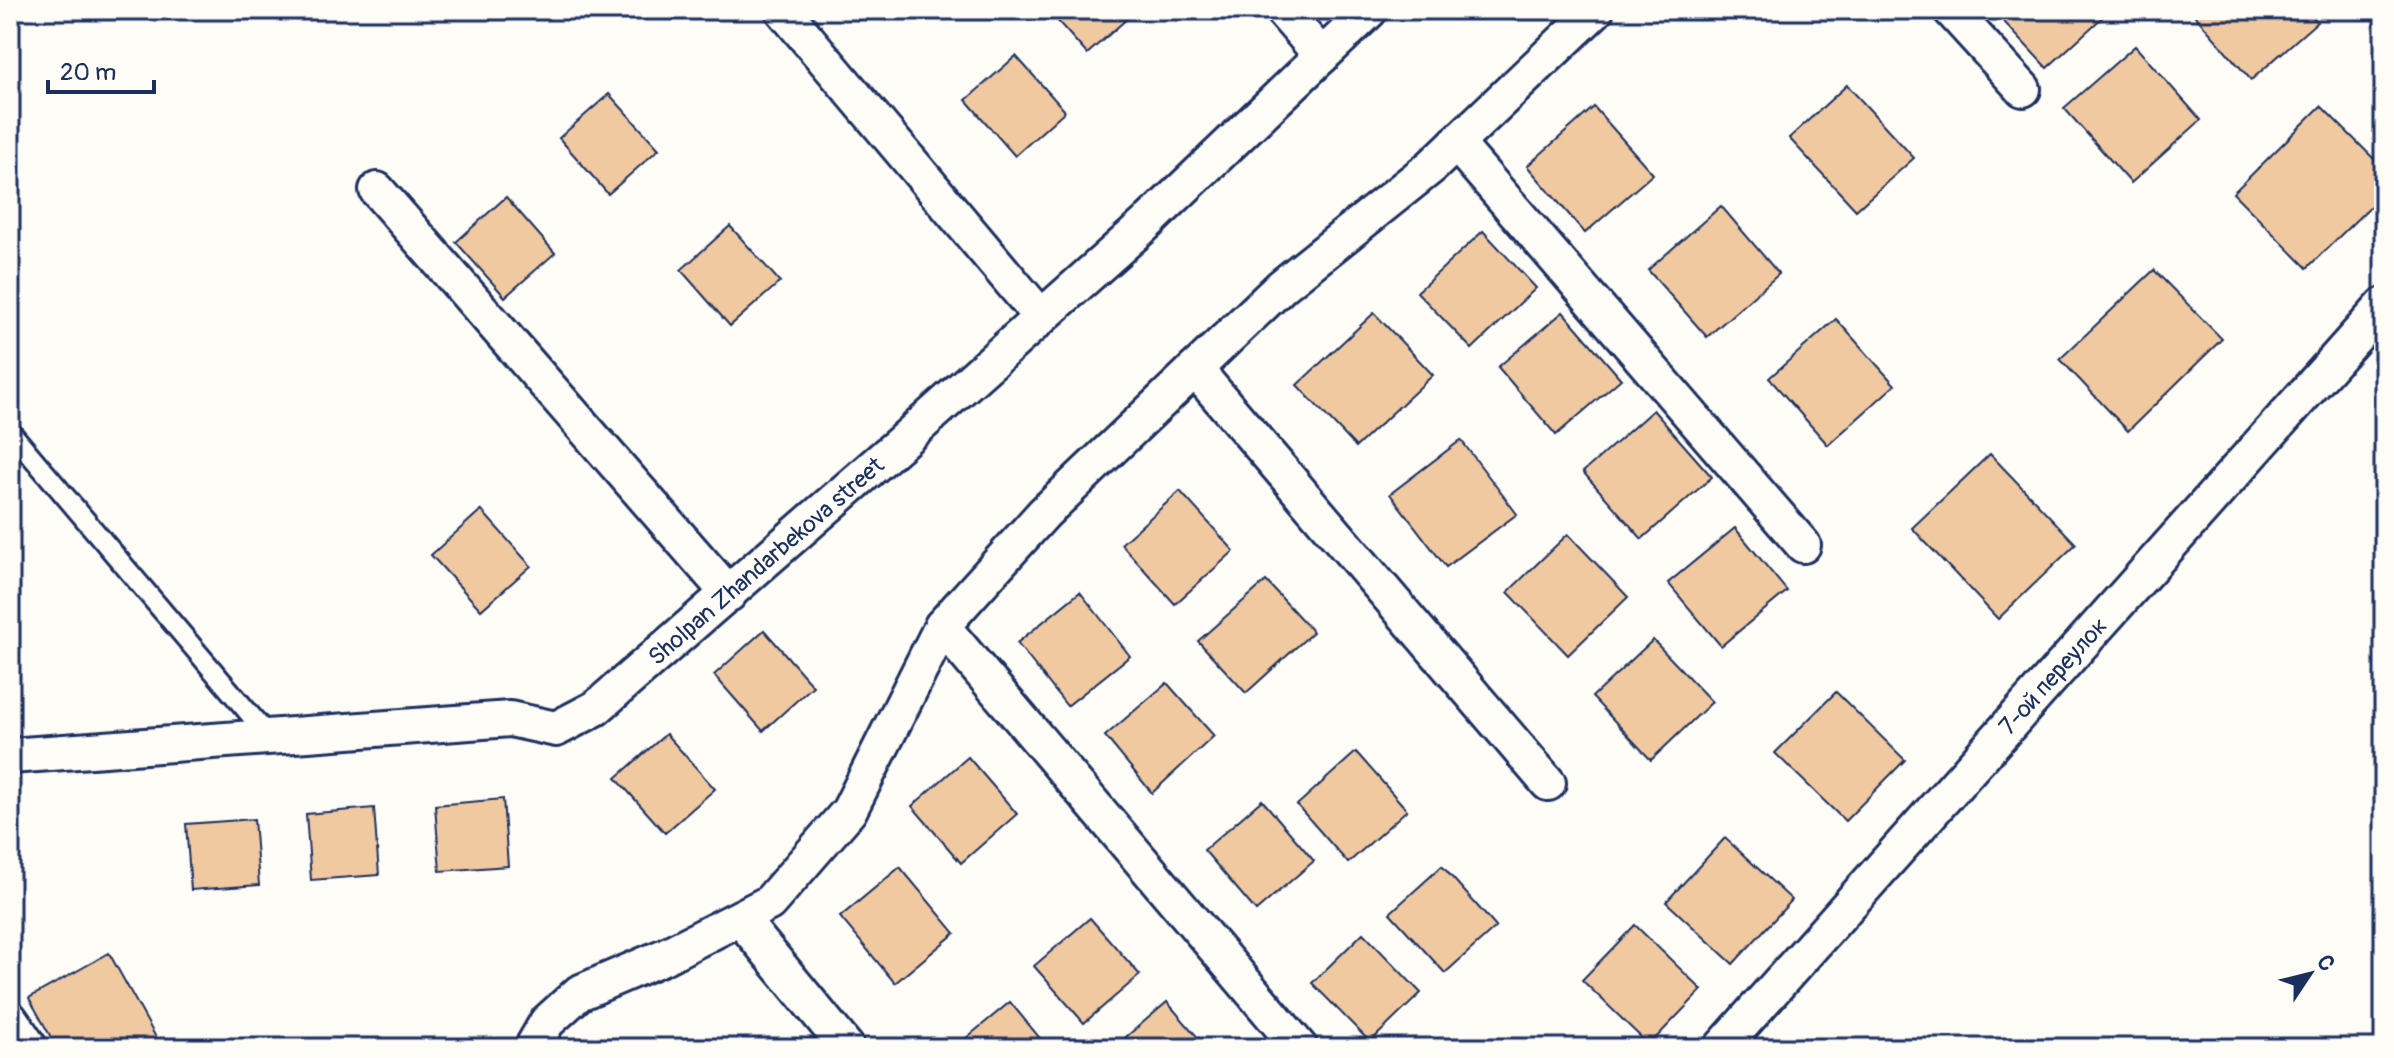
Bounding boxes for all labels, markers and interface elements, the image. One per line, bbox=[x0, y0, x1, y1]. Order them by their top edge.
scale bar bbox=[48, 44, 154, 94]
text: 20 m bbox=[60, 58, 116, 87]
street label: Sholpan Zhandarbekova street bbox=[642, 451, 890, 672]
street label: 7-ой переулок bbox=[1993, 612, 2114, 741]
north arrow bbox=[2270, 934, 2350, 1014]
text: С bbox=[2310, 950, 2341, 977]

